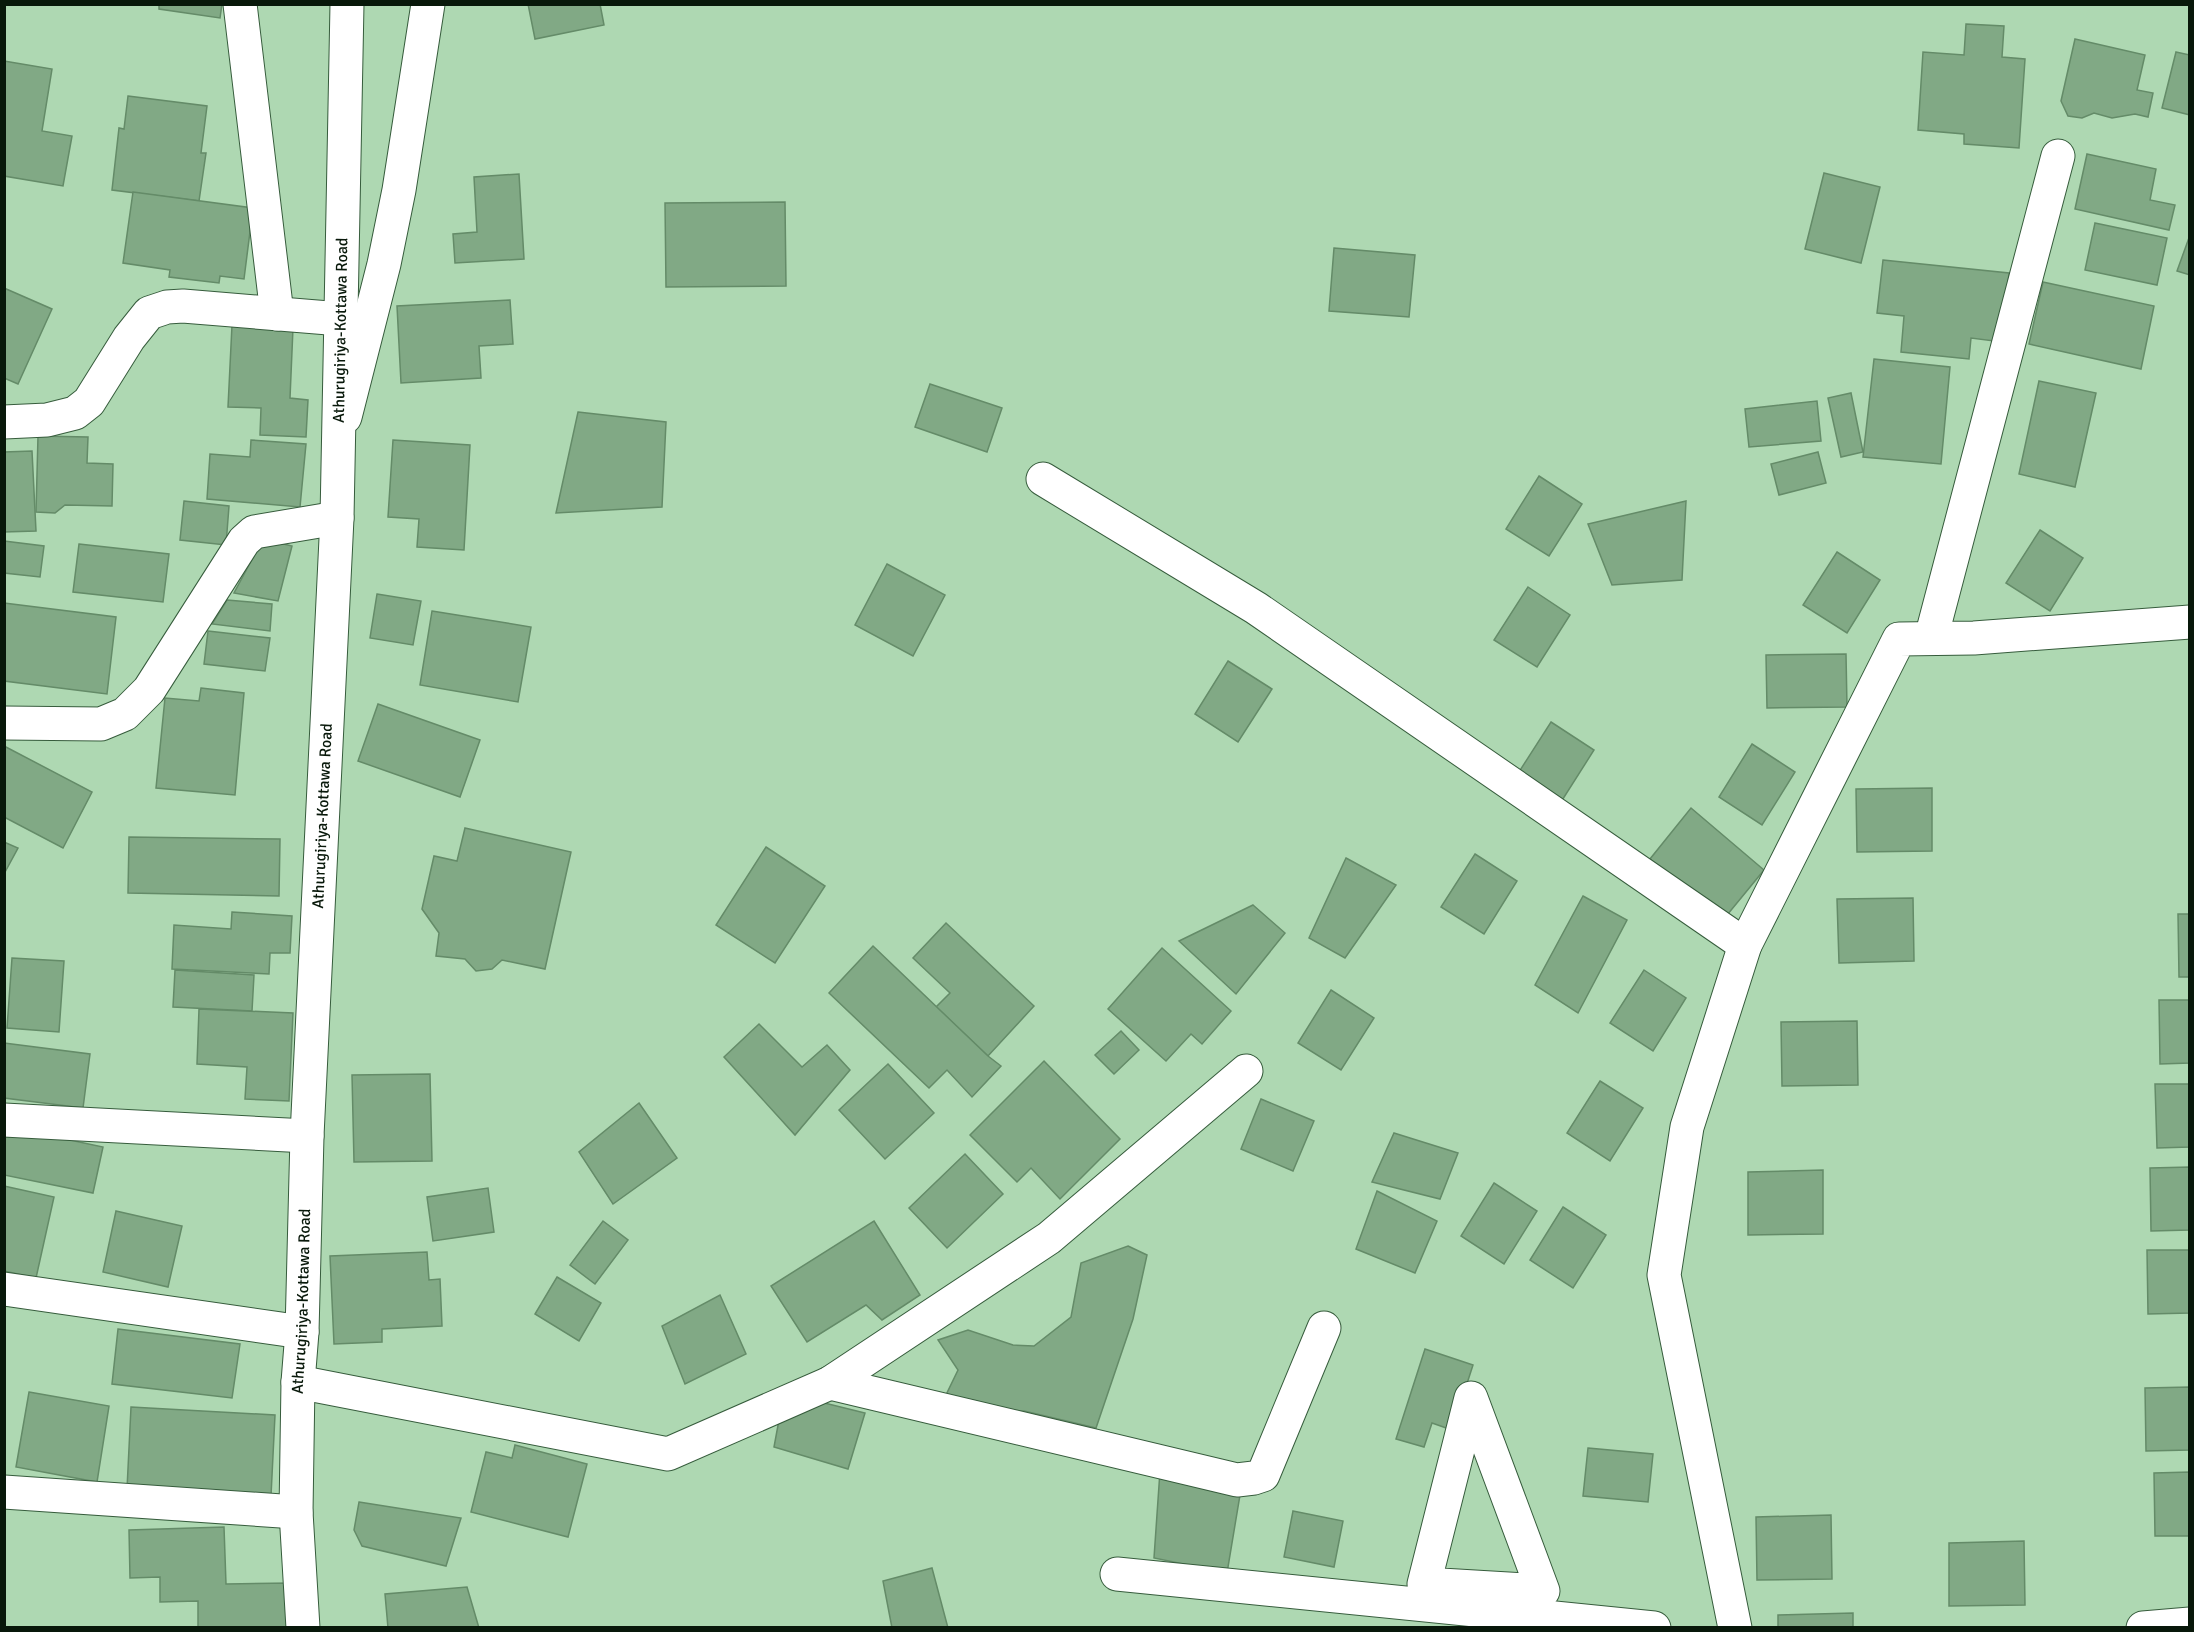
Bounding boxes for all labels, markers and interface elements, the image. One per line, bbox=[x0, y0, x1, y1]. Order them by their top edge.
street label: Athurugiriya-Kottawa Road bbox=[329, 237, 352, 423]
street label: Athurugiriya-Kottawa Road bbox=[308, 723, 337, 909]
street label: Athurugiriya-Kottawa Road bbox=[288, 1208, 315, 1394]

